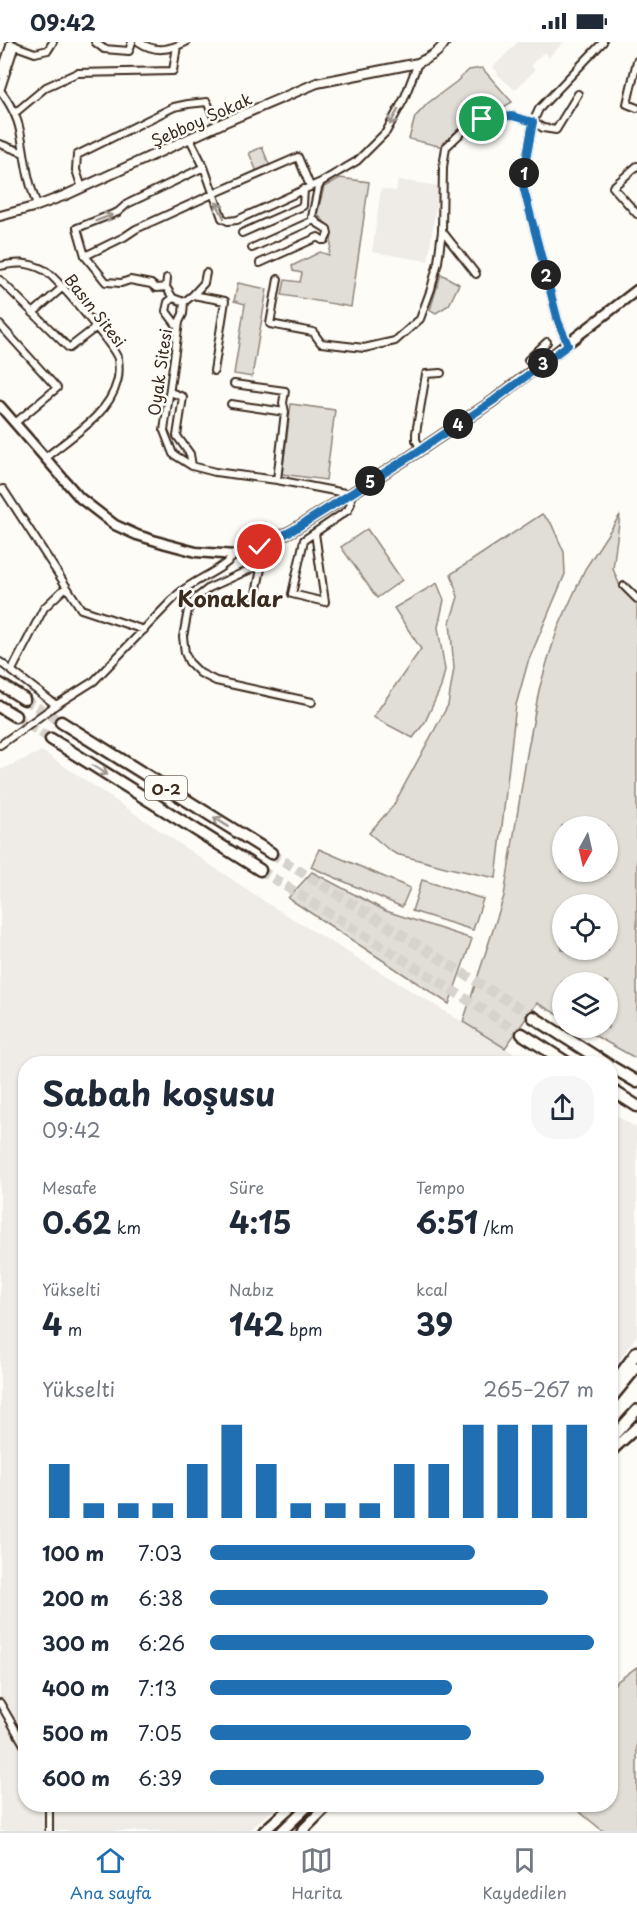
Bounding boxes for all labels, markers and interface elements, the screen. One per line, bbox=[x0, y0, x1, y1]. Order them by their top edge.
text: 09:42 bbox=[30, 5, 96, 38]
street label: Şebboy Sokak bbox=[147, 86, 255, 152]
pin bbox=[456, 93, 507, 144]
icon: arrive bbox=[465, 102, 498, 135]
one-way arrow bbox=[388, 107, 399, 125]
pin: 1 bbox=[509, 158, 539, 188]
text: 1 bbox=[520, 161, 528, 185]
one-way arrow bbox=[213, 201, 225, 219]
one-way arrow bbox=[95, 212, 113, 223]
pin: 2 bbox=[531, 260, 561, 290]
text: 2 bbox=[540, 263, 552, 287]
street label: Basın Sitesi bbox=[60, 268, 132, 352]
street label: Oyak Sitesi bbox=[141, 327, 177, 417]
pin: 3 bbox=[528, 348, 558, 378]
text: 3 bbox=[538, 351, 548, 375]
pin: 4 bbox=[443, 409, 473, 439]
text: 4 bbox=[453, 412, 463, 436]
pin: 5 bbox=[355, 466, 385, 496]
text: 5 bbox=[365, 469, 375, 493]
pin bbox=[234, 521, 285, 572]
icon: check bbox=[243, 530, 276, 563]
district label: Konaklar bbox=[177, 581, 283, 614]
one-way arrow bbox=[91, 765, 108, 777]
road number: O-2 bbox=[145, 776, 187, 800]
one-way arrow bbox=[213, 816, 230, 828]
north arrow bbox=[552, 816, 618, 882]
map controls bbox=[552, 816, 618, 1038]
button: locate bbox=[552, 894, 618, 960]
button: layers bbox=[552, 972, 618, 1038]
text: Sabah koşusu bbox=[42, 1067, 276, 1117]
button: share bbox=[531, 1076, 594, 1139]
text: 09:42 bbox=[42, 1115, 101, 1145]
text: Mesafe bbox=[42, 1175, 97, 1199]
text: Süre bbox=[229, 1175, 264, 1199]
text: Tempo bbox=[416, 1175, 465, 1199]
text: 0.62 bbox=[42, 1199, 112, 1244]
text: 4:15 bbox=[229, 1199, 292, 1244]
text: 6:51 bbox=[416, 1199, 478, 1244]
text: km bbox=[112, 1215, 141, 1239]
text: /km bbox=[478, 1215, 514, 1239]
text: Yükselti bbox=[42, 1277, 100, 1301]
text: Nabız bbox=[229, 1277, 274, 1301]
text: kcal bbox=[416, 1277, 448, 1301]
text: 4 bbox=[42, 1301, 62, 1346]
text: 142 bbox=[229, 1301, 284, 1346]
text: 39 bbox=[416, 1301, 453, 1346]
text: m bbox=[62, 1317, 82, 1341]
text: bpm bbox=[284, 1317, 323, 1341]
text: Yükselti bbox=[42, 1374, 115, 1404]
text: 265–267 m bbox=[483, 1374, 594, 1404]
text: 100 m bbox=[42, 1538, 104, 1568]
text: 7:03 bbox=[138, 1538, 182, 1568]
text: 200 m bbox=[42, 1583, 109, 1613]
text: 6:38 bbox=[138, 1583, 183, 1613]
text: 300 m bbox=[42, 1628, 110, 1658]
text: 6:26 bbox=[138, 1628, 185, 1658]
text: 400 m bbox=[42, 1673, 110, 1703]
text: 7:13 bbox=[138, 1673, 177, 1703]
text: 500 m bbox=[42, 1718, 109, 1748]
text: 7:05 bbox=[138, 1718, 182, 1748]
text: 600 m bbox=[42, 1763, 110, 1793]
text: 6:39 bbox=[138, 1763, 182, 1793]
tab: Ana sayfa bbox=[70, 1844, 151, 1904]
tab: Harita bbox=[291, 1844, 342, 1904]
tab: Kaydedilen bbox=[482, 1844, 567, 1904]

